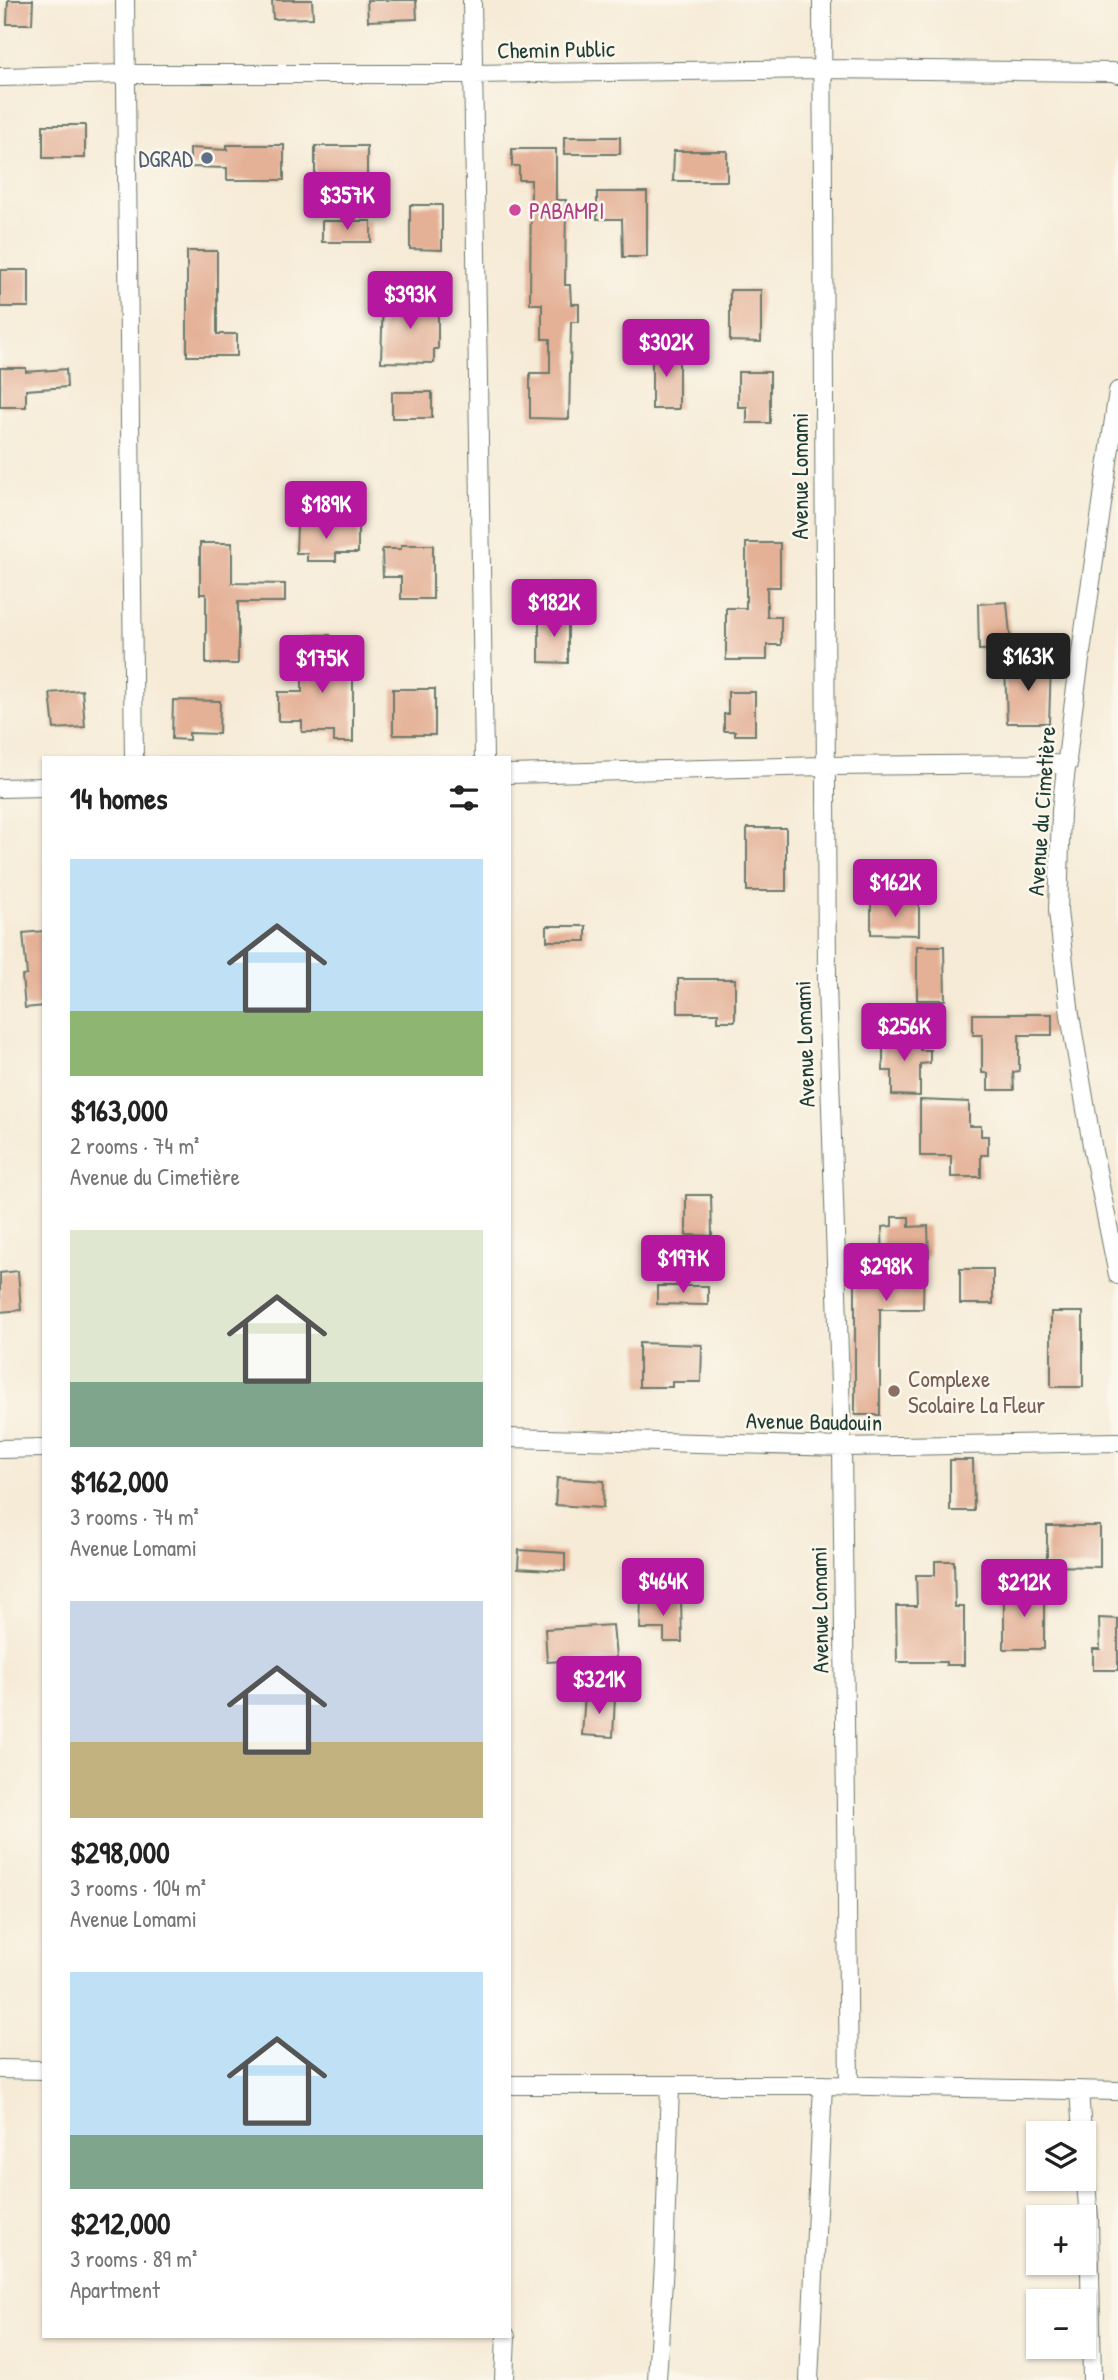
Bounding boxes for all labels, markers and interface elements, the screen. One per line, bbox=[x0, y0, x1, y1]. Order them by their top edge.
street label: Chemin Public bbox=[497, 32, 615, 66]
place label: DGRAD bbox=[138, 143, 193, 174]
marker: DGRAD bbox=[199, 150, 215, 166]
pin: $357K bbox=[298, 173, 396, 232]
text: $357K bbox=[319, 179, 375, 210]
place label: PABAMPI bbox=[529, 195, 604, 226]
marker: PABAMPI bbox=[507, 202, 523, 218]
pin: $393K bbox=[361, 272, 459, 331]
text: $393K bbox=[384, 278, 436, 309]
pin: $302K bbox=[617, 320, 715, 379]
text: $302K bbox=[638, 326, 694, 357]
street label: Avenue Lomami bbox=[784, 413, 815, 539]
pin: $189K bbox=[277, 482, 375, 541]
text: $189K bbox=[301, 488, 351, 519]
pin: $182K bbox=[505, 580, 603, 639]
text: $182K bbox=[528, 586, 580, 617]
pin: $163K bbox=[979, 634, 1077, 693]
pin: $175K bbox=[273, 636, 371, 695]
text: $163K bbox=[1002, 640, 1054, 671]
text: $175K bbox=[295, 642, 349, 673]
street label: Avenue du Cimetière bbox=[1020, 725, 1062, 897]
text: 14 homes bbox=[70, 778, 168, 818]
icon: filters bbox=[445, 779, 483, 817]
pin: $162K bbox=[846, 860, 944, 919]
text: $162K bbox=[869, 866, 921, 897]
icon: home bbox=[214, 905, 340, 1031]
street label: Avenue Lomami bbox=[786, 980, 822, 1108]
pin: $256K bbox=[855, 1004, 953, 1063]
text: $256K bbox=[877, 1010, 931, 1041]
text: $163,000 bbox=[70, 1090, 168, 1130]
text: 2 rooms · 74 m² bbox=[70, 1130, 199, 1161]
text: Avenue du Cimetière bbox=[70, 1161, 240, 1192]
pin: $197K bbox=[634, 1236, 732, 1295]
text: $197K bbox=[657, 1242, 709, 1273]
pin: $298K bbox=[837, 1244, 935, 1303]
text: $298K bbox=[860, 1250, 912, 1281]
icon: home bbox=[214, 1276, 340, 1402]
place label: Complexe Scolaire La Fleur bbox=[908, 1363, 1045, 1420]
marker: Complexe Scolaire La Fleur bbox=[886, 1383, 902, 1399]
street label: Avenue Baudouin bbox=[745, 1404, 883, 1438]
text: $162,000 bbox=[70, 1461, 169, 1501]
text: 3 rooms · 74 m² bbox=[70, 1501, 199, 1532]
text: Avenue Lomami bbox=[70, 1532, 197, 1563]
street label: Avenue Lomami bbox=[802, 1546, 836, 1674]
pin: $464K bbox=[614, 1558, 712, 1618]
pin: $212K bbox=[975, 1560, 1073, 1619]
text: $464K bbox=[638, 1565, 688, 1596]
text: $212K bbox=[997, 1566, 1051, 1597]
icon: home bbox=[214, 1647, 340, 1773]
pin: $321K bbox=[550, 1656, 648, 1716]
text: $321K bbox=[572, 1663, 626, 1694]
text: $298,000 bbox=[70, 1832, 170, 1872]
text: 3 rooms · 104 m² bbox=[70, 1872, 206, 1903]
text: Avenue Lomami bbox=[70, 1903, 197, 1934]
icon: home bbox=[214, 2018, 340, 2144]
map controls bbox=[1026, 2121, 1096, 2359]
button: layers bbox=[1026, 2121, 1096, 2191]
text: $212,000 bbox=[70, 2203, 171, 2243]
button: + bbox=[1026, 2205, 1096, 2275]
text: 3 rooms · 89 m² bbox=[70, 2243, 197, 2274]
text: Apartment bbox=[70, 2274, 160, 2305]
button: − bbox=[1026, 2289, 1096, 2359]

